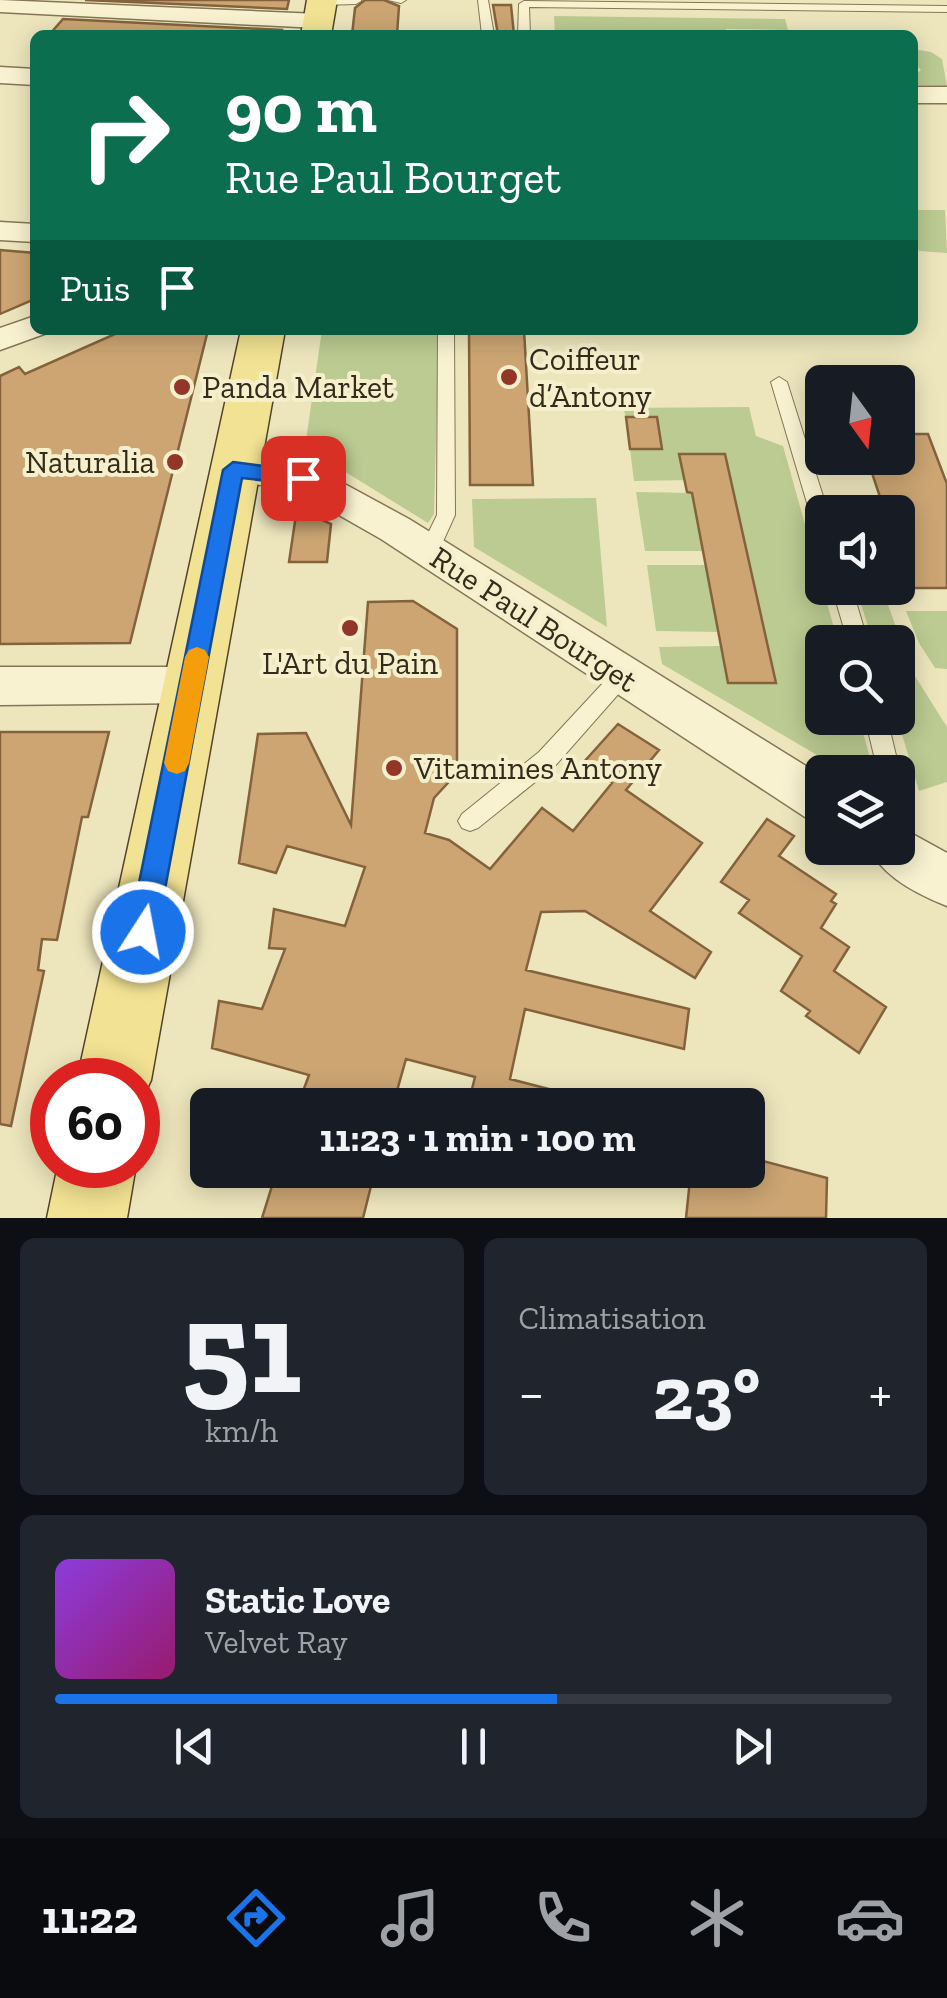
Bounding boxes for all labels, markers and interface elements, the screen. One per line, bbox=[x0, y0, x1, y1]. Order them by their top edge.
text: 90 m bbox=[225, 66, 377, 150]
icon: right bbox=[60, 70, 190, 200]
text: Rue Paul Bourget bbox=[225, 151, 561, 205]
icon: arrive bbox=[150, 260, 205, 315]
text: Puis bbox=[60, 265, 130, 311]
place label: Coiffeur d’Antony bbox=[529, 340, 652, 415]
north arrow bbox=[805, 365, 915, 475]
map controls bbox=[805, 365, 915, 865]
marker: Coiffeur d’Antony bbox=[498, 366, 520, 388]
place label: Panda Market bbox=[202, 368, 394, 406]
marker: Panda Market bbox=[171, 376, 193, 398]
pin bbox=[261, 436, 346, 521]
place label: Naturalia bbox=[25, 443, 155, 481]
marker: Naturalia bbox=[164, 451, 186, 473]
icon: arrive bbox=[276, 451, 331, 506]
button: sound bbox=[805, 495, 915, 605]
street label: Rue Paul Bourget bbox=[423, 538, 645, 700]
marker: L'Art du Pain bbox=[339, 617, 361, 639]
button: search bbox=[805, 625, 915, 735]
place label: L'Art du Pain bbox=[262, 644, 439, 682]
place label: Vitamines Antony bbox=[413, 749, 663, 787]
button: layers bbox=[805, 755, 915, 865]
marker: Vitamines Antony bbox=[383, 757, 405, 779]
position arrow bbox=[91, 880, 195, 984]
speed limit sign: 60 bbox=[30, 1058, 160, 1188]
text: 11:23 · 1 min · 100 m bbox=[320, 1115, 635, 1161]
text: 51 bbox=[182, 1269, 302, 1425]
text: Climatisation bbox=[519, 1299, 706, 1337]
text: 23° bbox=[653, 1348, 760, 1438]
text: − bbox=[519, 1360, 544, 1426]
text: + bbox=[869, 1360, 892, 1426]
text: km/h bbox=[205, 1412, 278, 1450]
text: Static Love bbox=[205, 1577, 390, 1623]
text: Velvet Ray bbox=[205, 1623, 348, 1661]
icon: previous bbox=[167, 1719, 222, 1774]
icon: pause bbox=[446, 1719, 501, 1774]
icon: next bbox=[725, 1719, 780, 1774]
icon: directions bbox=[221, 1883, 291, 1953]
icon: music bbox=[375, 1883, 445, 1953]
icon: phone bbox=[528, 1883, 598, 1953]
icon: climate bbox=[682, 1883, 752, 1953]
icon: car bbox=[835, 1883, 905, 1953]
text: 11:22 bbox=[42, 1891, 138, 1945]

